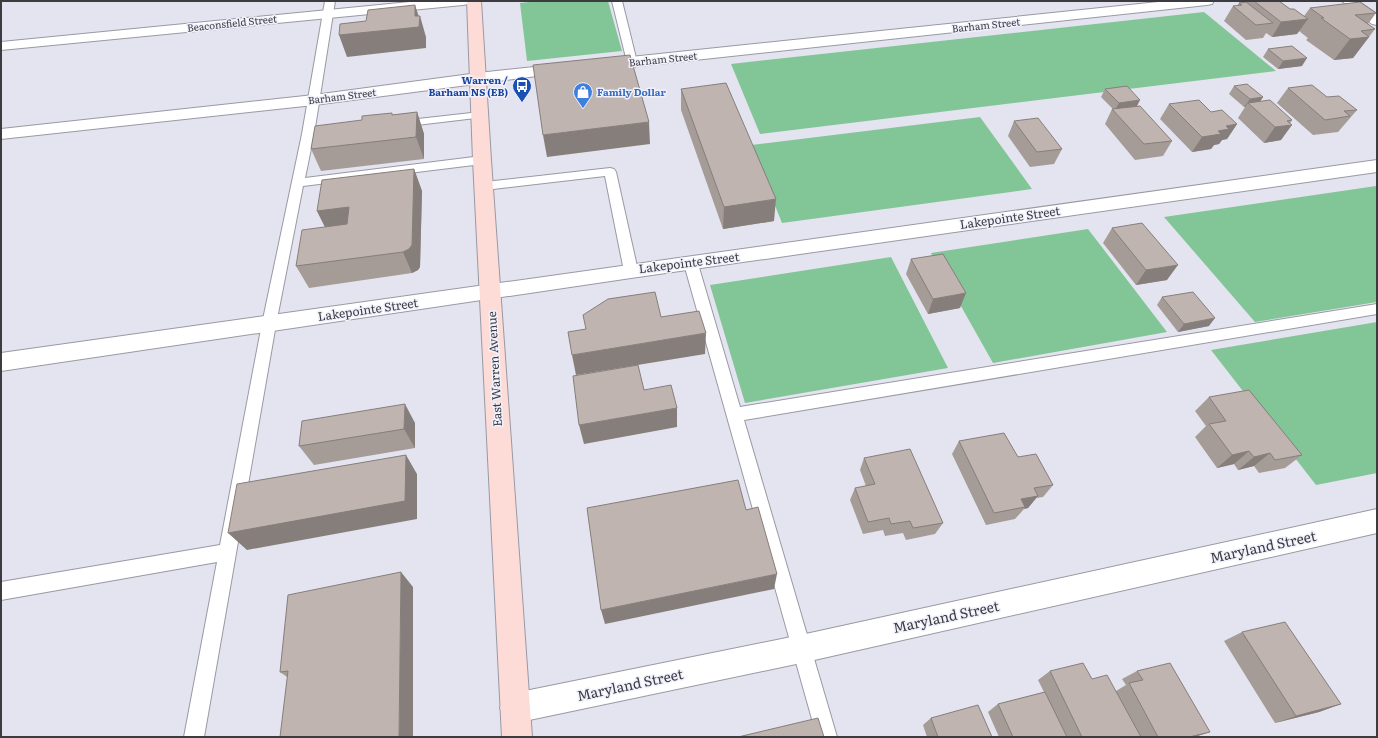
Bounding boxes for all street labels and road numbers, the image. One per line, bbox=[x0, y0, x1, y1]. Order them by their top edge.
street label: Beaconsfield Street bbox=[186, 10, 278, 35]
street label: Barham Street bbox=[951, 13, 1021, 36]
street label: Barham Street bbox=[628, 47, 698, 70]
street label: Barham Street bbox=[307, 84, 377, 107]
street label: Lakepointe Street bbox=[959, 201, 1061, 233]
street label: Lakepointe Street bbox=[638, 247, 740, 277]
street label: Lakepointe Street bbox=[317, 293, 419, 325]
street label: East Warren Avenue bbox=[482, 311, 506, 427]
street label: Maryland Street bbox=[1208, 525, 1318, 567]
street label: Maryland Street bbox=[891, 595, 1001, 637]
street label: Maryland Street bbox=[575, 663, 685, 705]

